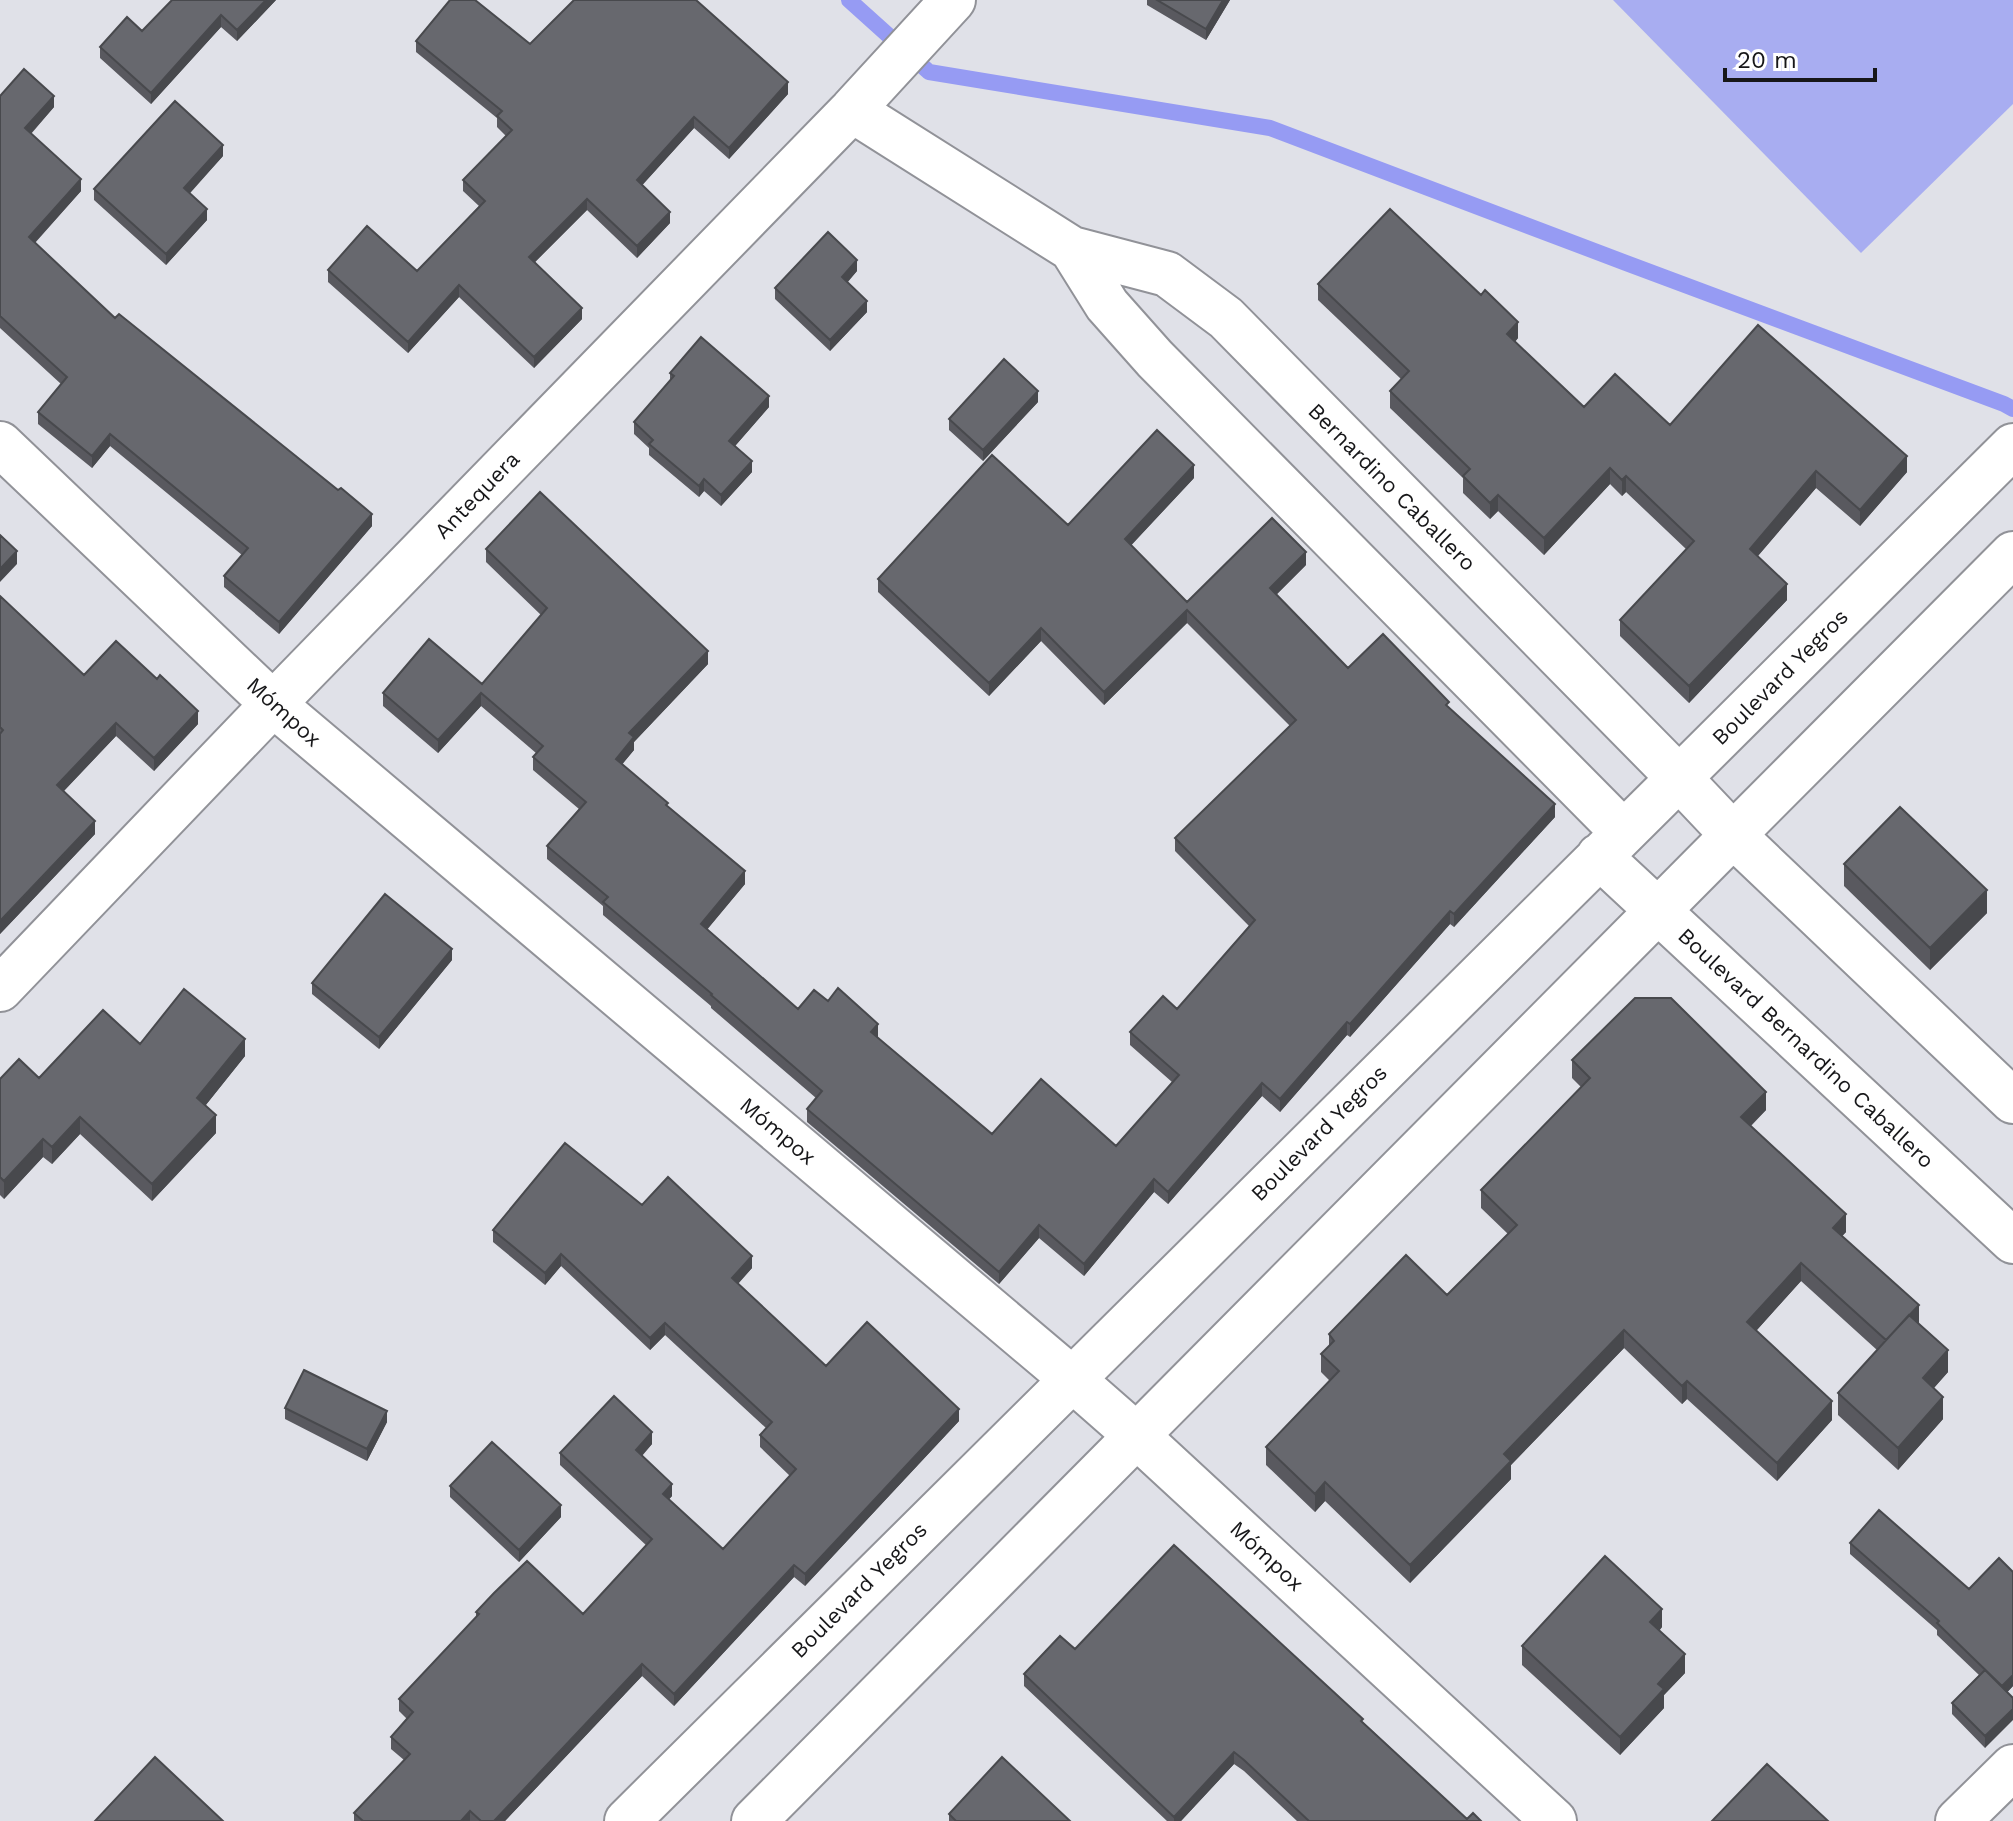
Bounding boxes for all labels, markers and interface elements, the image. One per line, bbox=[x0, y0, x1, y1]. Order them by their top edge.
scale bar bbox=[1725, 32, 1875, 82]
text: 20 m bbox=[1737, 46, 1797, 74]
street label: Bernardino Caballero bbox=[1303, 398, 1481, 576]
street label: Antequera bbox=[429, 446, 525, 544]
street label: Boulevard Yegros bbox=[1707, 604, 1853, 750]
street label: Mómpox bbox=[242, 672, 326, 752]
street label: Boulevard Bernardino Caballero bbox=[1673, 923, 1939, 1173]
street label: Boulevard Yegros bbox=[1246, 1060, 1392, 1206]
street label: Mómpox bbox=[735, 1092, 821, 1170]
street label: Mómpox bbox=[1225, 1516, 1309, 1596]
street label: Boulevard Yegros bbox=[786, 1517, 932, 1663]

